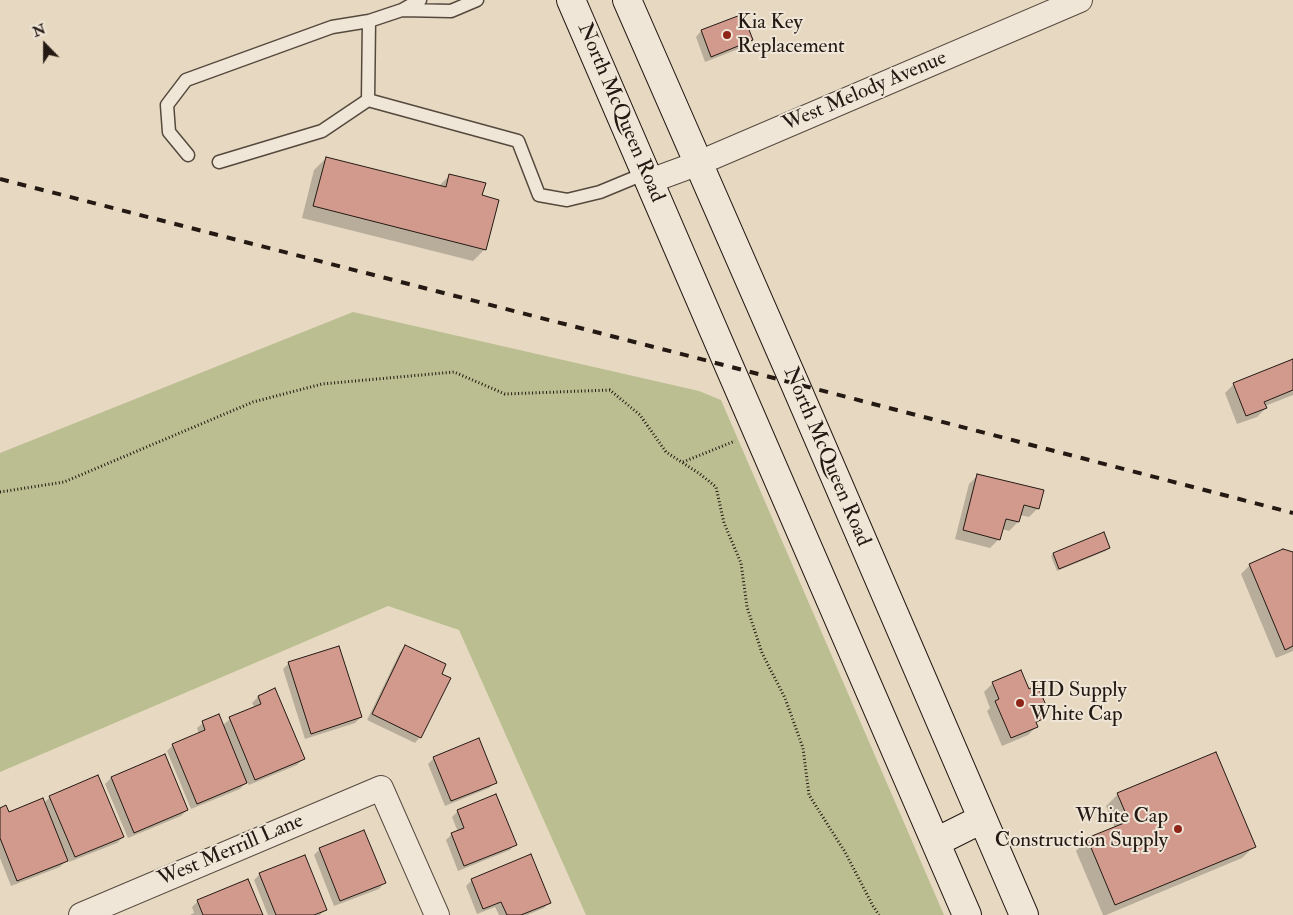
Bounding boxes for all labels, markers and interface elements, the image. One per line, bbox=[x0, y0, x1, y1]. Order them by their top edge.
place label: Kia Key Replacement bbox=[737, 10, 845, 60]
north arrow bbox=[20, 20, 70, 70]
text: N bbox=[30, 20, 48, 41]
street label: North McQueen Road bbox=[571, 20, 669, 206]
marker: Kia Key Replacement bbox=[721, 29, 733, 41]
street label: West Melody Avenue bbox=[779, 46, 951, 138]
street label: North McQueen Road bbox=[777, 364, 875, 550]
place label: HD Supply White Cap bbox=[1030, 678, 1127, 728]
marker: HD Supply White Cap bbox=[1014, 697, 1026, 709]
place label: White Cap Construction Supply bbox=[995, 804, 1168, 854]
street label: West Merrill Lane bbox=[155, 809, 307, 893]
marker: White Cap Construction Supply bbox=[1172, 823, 1184, 835]

